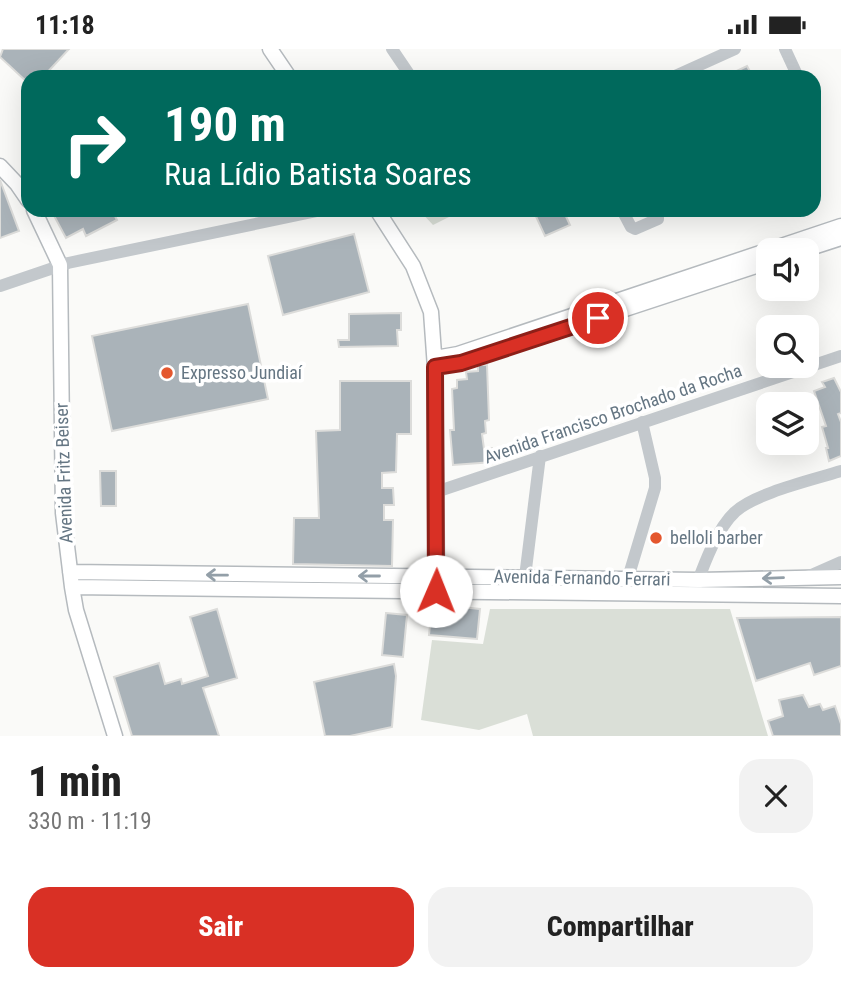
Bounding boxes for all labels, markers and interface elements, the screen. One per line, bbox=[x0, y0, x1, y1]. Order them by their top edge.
text: 11:18 bbox=[35, 10, 95, 40]
text: 190 m bbox=[164, 96, 286, 153]
icon: right bbox=[49, 98, 140, 189]
text: Rua Lídio Batista Soares bbox=[164, 155, 472, 193]
map controls bbox=[756, 238, 819, 455]
button: sound bbox=[756, 238, 819, 301]
pin bbox=[568, 288, 628, 348]
icon: arrive bbox=[579, 299, 617, 337]
button: search bbox=[756, 315, 819, 378]
street label: Avenida Francisco Brochado da Rocha bbox=[481, 359, 745, 468]
place label: Expresso Jundiaí bbox=[181, 362, 303, 383]
marker: Expresso Jundiaí bbox=[159, 365, 175, 381]
button: layers bbox=[756, 392, 819, 455]
street label: Avenida Fritz Beiser bbox=[51, 402, 76, 544]
place label: belloli barber bbox=[670, 527, 763, 548]
marker: belloli barber bbox=[648, 530, 664, 546]
position arrow bbox=[399, 554, 473, 628]
street label: Avenida Fernando Ferrari bbox=[493, 565, 671, 590]
one-way arrow bbox=[206, 568, 229, 582]
one-way arrow bbox=[357, 569, 380, 583]
one-way arrow bbox=[762, 571, 785, 585]
text: 1 min bbox=[28, 757, 122, 806]
button: close bbox=[739, 759, 813, 833]
text: 330 m · 11:19 bbox=[28, 808, 152, 835]
button: Sair bbox=[28, 887, 414, 967]
button: Compartilhar bbox=[428, 887, 813, 967]

